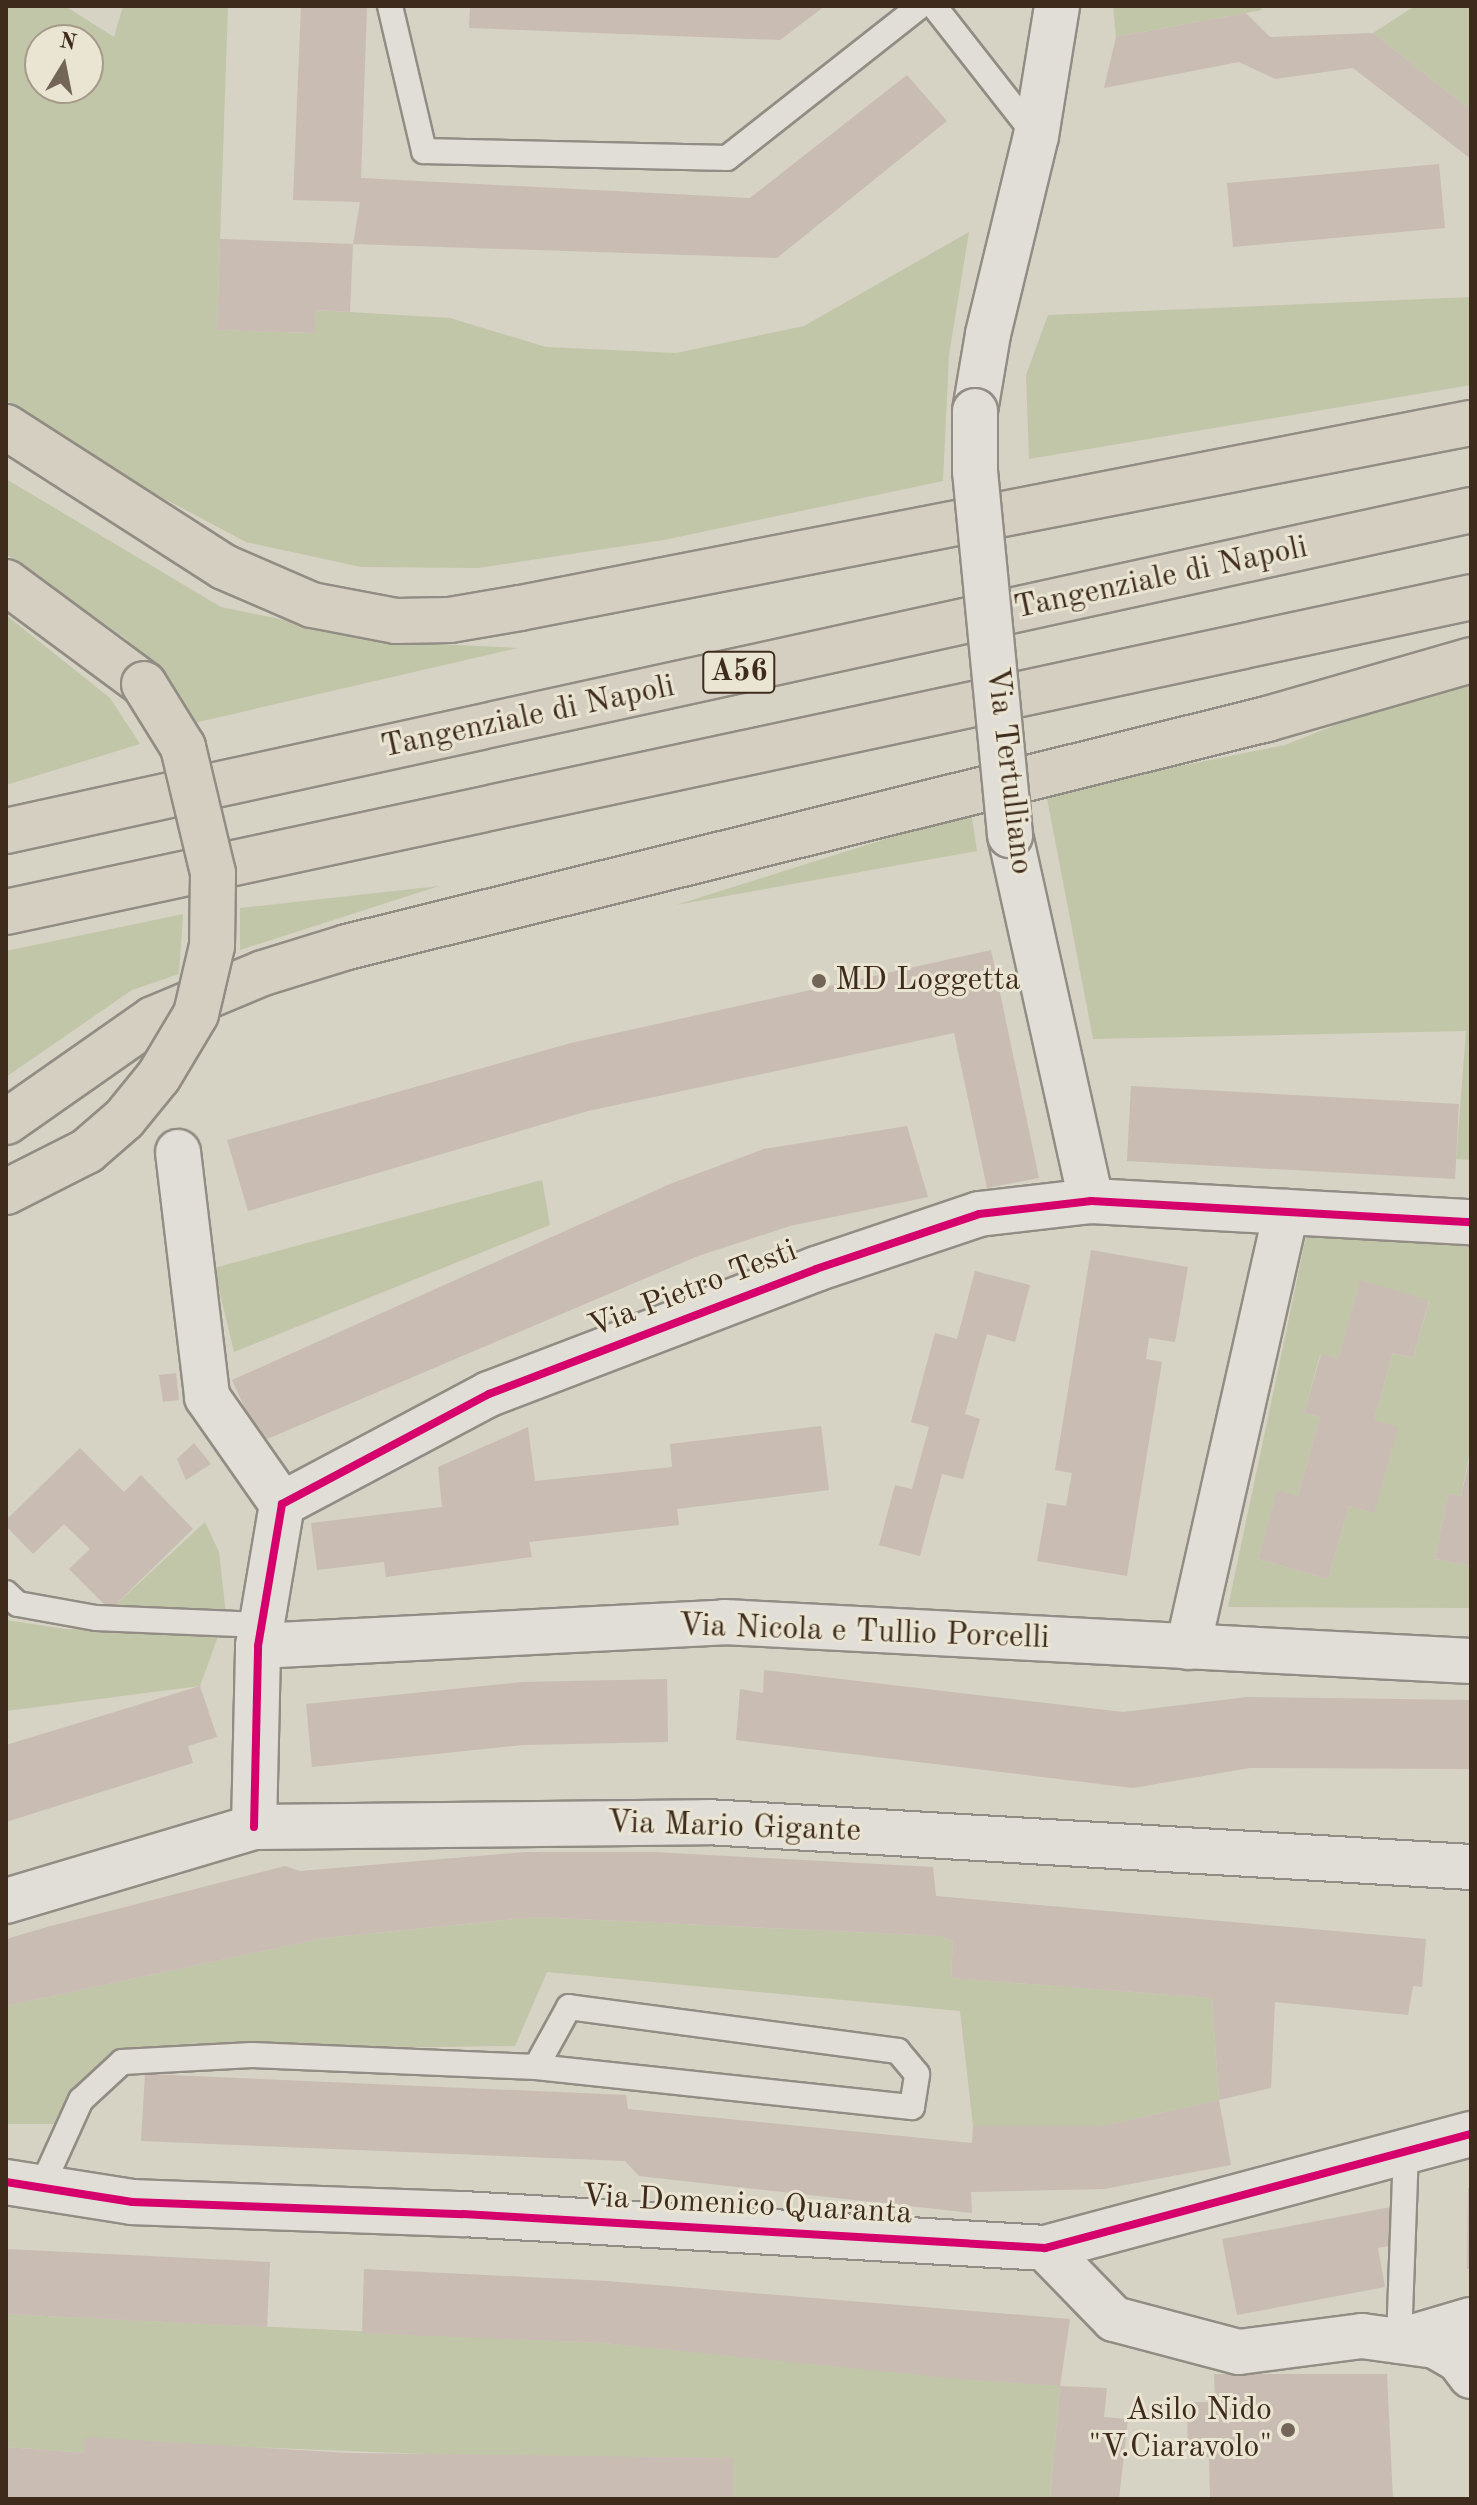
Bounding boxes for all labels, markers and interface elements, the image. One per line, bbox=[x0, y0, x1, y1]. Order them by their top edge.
north arrow bbox=[24, 24, 104, 104]
text: N bbox=[58, 30, 78, 55]
street label: Tangenziale di Napoli bbox=[1011, 529, 1311, 629]
road number: A56 bbox=[701, 646, 777, 698]
street label: Via Tertulliano bbox=[976, 665, 1040, 877]
street label: Tangenziale di Napoli bbox=[378, 668, 678, 768]
place label: MD Loggetta bbox=[835, 962, 1021, 1000]
marker: MD Loggetta bbox=[810, 972, 828, 990]
street label: Via Pietro Testi bbox=[583, 1233, 803, 1347]
street label: Via Nicola e Tullio Porcelli bbox=[678, 1607, 1050, 1659]
street label: Via Mario Gigante bbox=[606, 1804, 862, 1852]
street label: Via Domenico Quaranta bbox=[581, 2178, 913, 2234]
place label: Asilo Nido "V.Ciaravolo" bbox=[1088, 2393, 1272, 2468]
marker: Asilo Nido "V.Ciaravolo" bbox=[1279, 2421, 1297, 2439]

